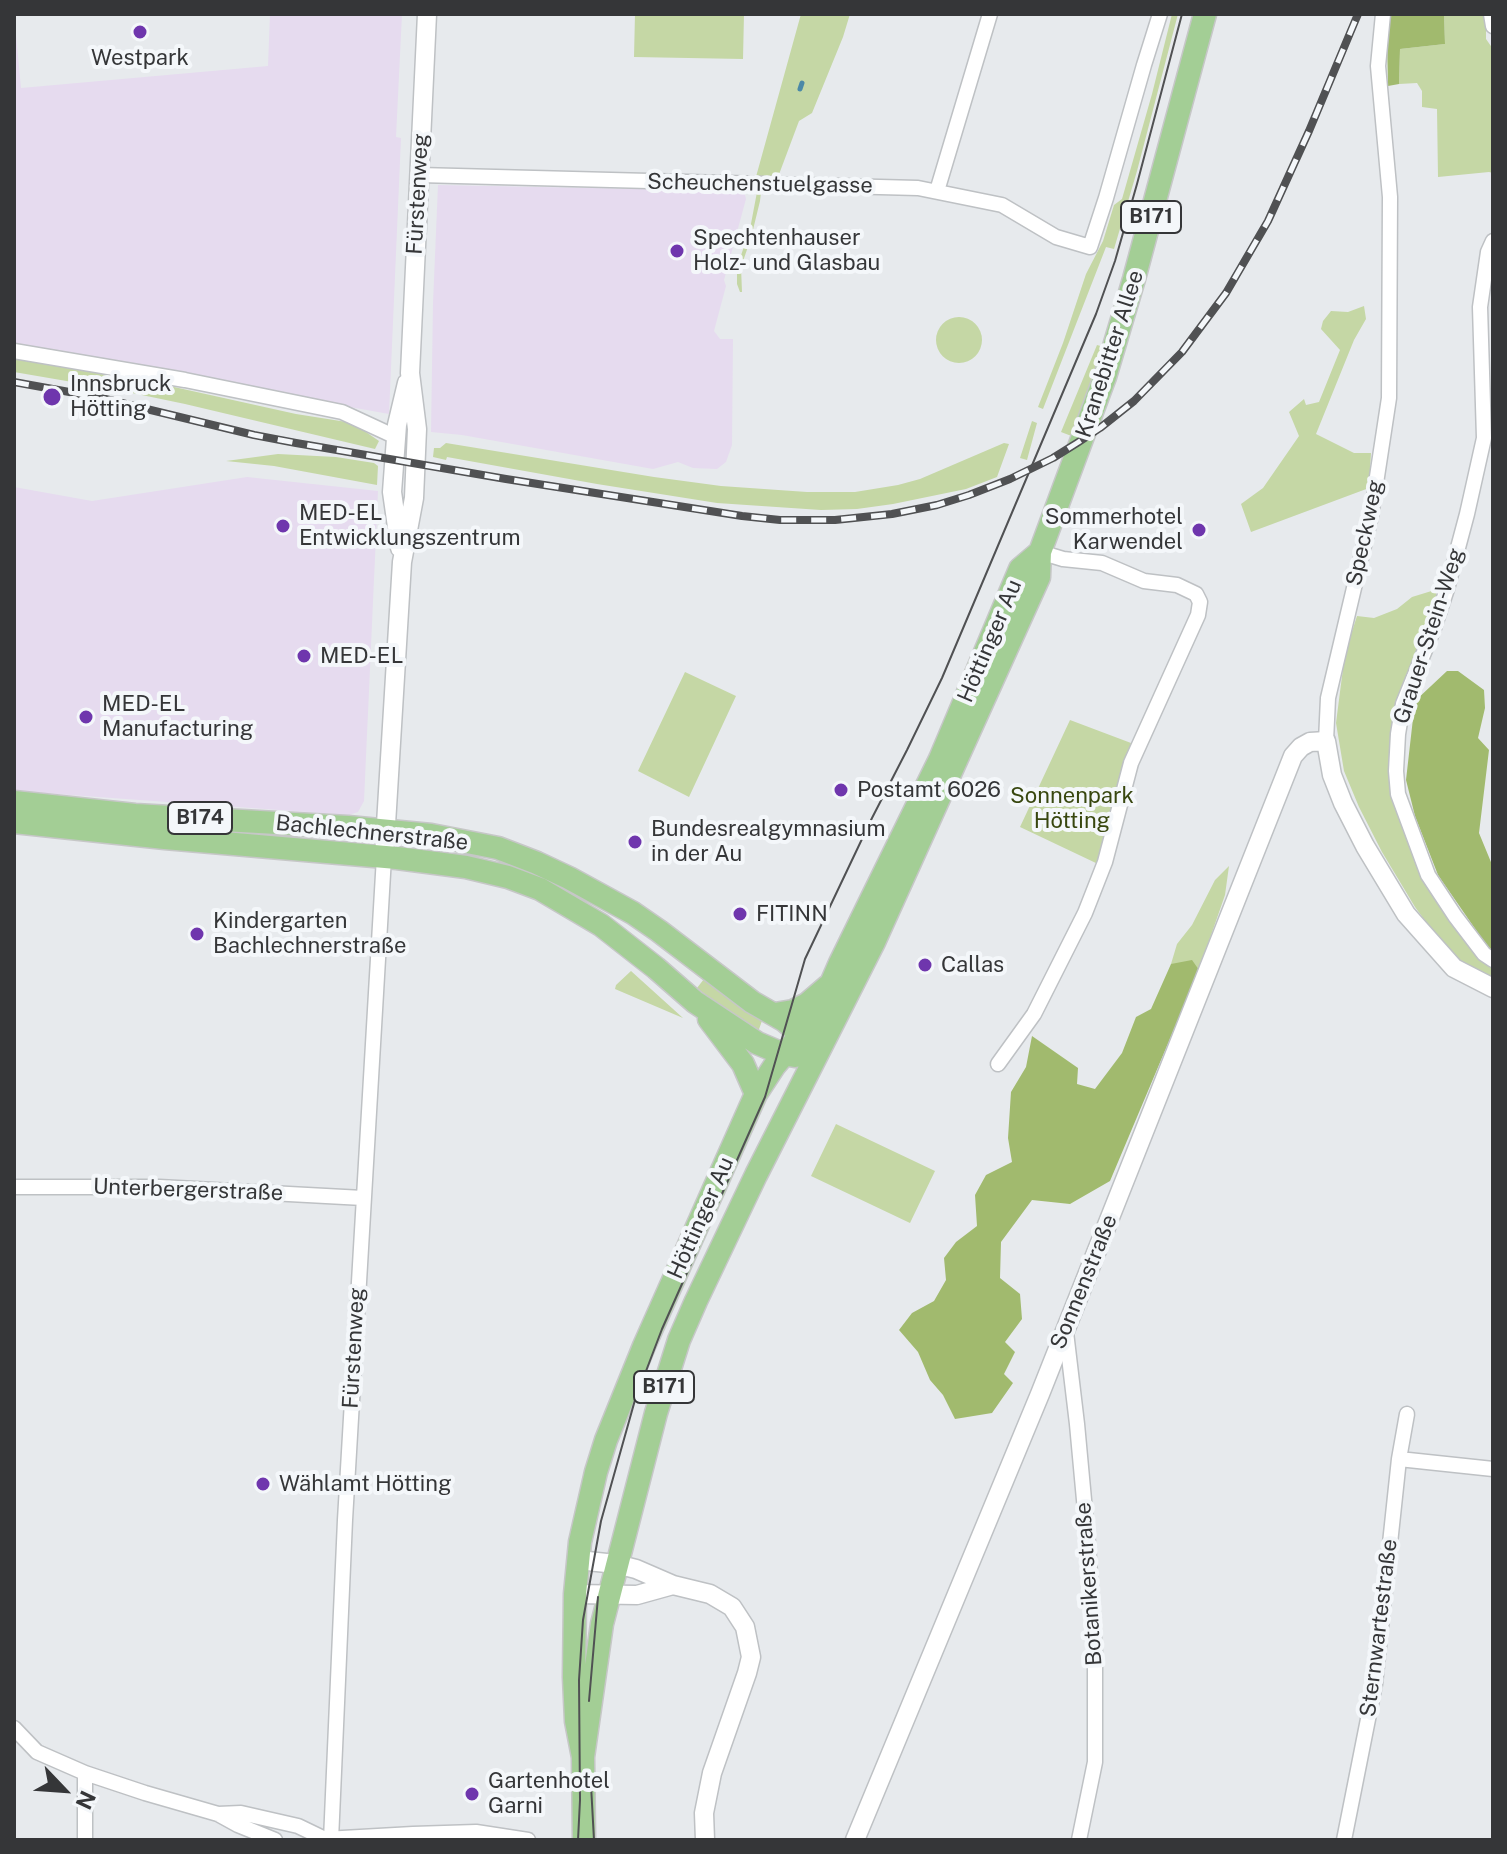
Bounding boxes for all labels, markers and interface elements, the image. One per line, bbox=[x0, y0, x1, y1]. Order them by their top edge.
marker: Westpark bbox=[131, 23, 149, 41]
place label: Westpark bbox=[91, 45, 189, 71]
street label: Fürstenweg bbox=[402, 133, 434, 255]
street label: Scheuchenstuelgasse bbox=[647, 169, 873, 199]
road number: B171 bbox=[1121, 201, 1181, 233]
place label: Spechtenhauser Holz- und Glasbau bbox=[693, 225, 880, 276]
marker: Spechtenhauser Holz- und Glasbau bbox=[668, 242, 686, 260]
street label: Kranebitter Allee bbox=[1071, 267, 1149, 441]
place label: Innsbruck Hötting bbox=[70, 371, 171, 422]
marker: Innsbruck Hötting bbox=[41, 386, 63, 408]
street label: Speckweg bbox=[1341, 478, 1389, 588]
place label: MED-EL Entwicklungszentrum bbox=[299, 500, 520, 552]
place label: Sommerhotel Karwendel bbox=[1045, 504, 1183, 556]
marker: MED-EL Entwicklungszentrum bbox=[274, 517, 292, 535]
marker: Sommerhotel Karwendel bbox=[1190, 521, 1208, 539]
street label: Grauer-Stein-Weg bbox=[1388, 545, 1470, 727]
street label: Höttinger Au bbox=[952, 576, 1028, 706]
place label: MED-EL bbox=[320, 643, 403, 669]
marker: MED-EL bbox=[295, 647, 313, 665]
place label: MED-EL Manufacturing bbox=[102, 691, 253, 742]
marker: MED-EL Manufacturing bbox=[77, 708, 95, 726]
place label: Postamt 6026 bbox=[857, 777, 1001, 803]
marker: Postamt 6026 bbox=[832, 781, 850, 799]
park label: Sonnenpark Hötting bbox=[1010, 783, 1134, 834]
road number: B174 bbox=[168, 802, 232, 834]
street label: Bachlechnerstraße bbox=[274, 810, 470, 856]
place label: Bundesrealgymnasium in der Au bbox=[651, 816, 886, 868]
marker: Bundesrealgymnasium in der Au bbox=[626, 833, 644, 851]
place label: FITINN bbox=[756, 901, 828, 927]
marker: FITINN bbox=[731, 905, 749, 923]
place label: Kindergarten Bachlechnerstraße bbox=[213, 908, 406, 960]
marker: Kindergarten Bachlechnerstraße bbox=[188, 925, 206, 943]
place label: Callas bbox=[941, 952, 1004, 978]
marker: Callas bbox=[916, 956, 934, 974]
street label: Höttinger Au bbox=[662, 1153, 740, 1283]
street label: Unterbergerstraße bbox=[92, 1173, 284, 1207]
street label: Sonnenstraße bbox=[1045, 1211, 1123, 1353]
street label: Fürstenweg bbox=[338, 1287, 370, 1409]
road number: B171 bbox=[634, 1371, 694, 1403]
place label: Wählamt Hötting bbox=[279, 1471, 452, 1497]
marker: Wählamt Hötting bbox=[254, 1475, 272, 1493]
street label: Botanikerstraße bbox=[1070, 1501, 1108, 1667]
street label: Sternwartestraße bbox=[1355, 1537, 1403, 1719]
north arrow bbox=[24, 1750, 104, 1830]
place label: Gartenhotel Garni bbox=[488, 1768, 610, 1820]
marker: Gartenhotel Garni bbox=[463, 1785, 481, 1803]
text: N bbox=[70, 1787, 101, 1813]

